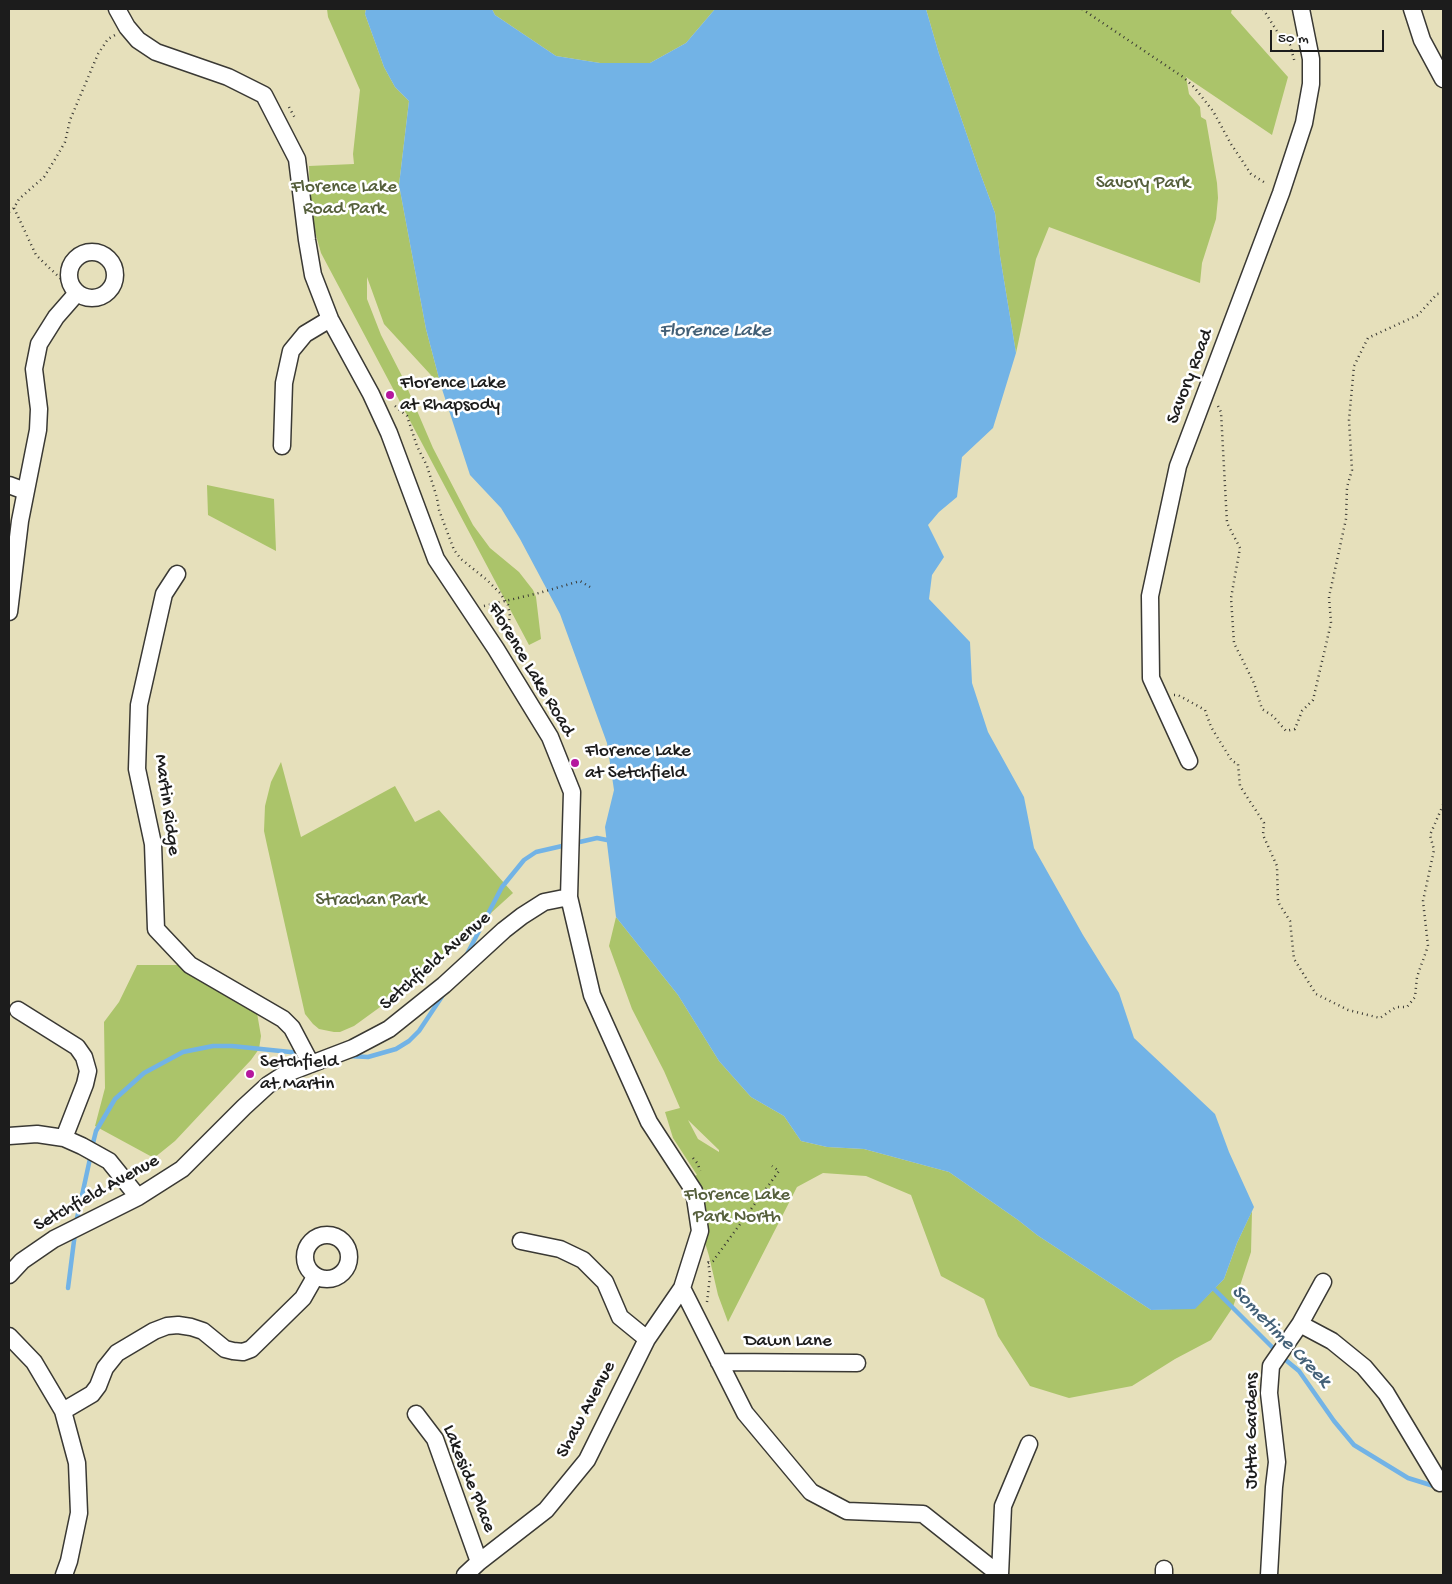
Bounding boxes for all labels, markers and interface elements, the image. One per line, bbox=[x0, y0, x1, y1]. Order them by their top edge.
scale bar bbox=[1272, 20, 1386, 52]
text: 50 m bbox=[1278, 30, 1309, 48]
park label: Savory Park bbox=[1096, 173, 1190, 195]
park label: Florence Lake Road Park bbox=[291, 177, 397, 221]
water label: Florence Lake bbox=[659, 320, 771, 344]
street label: Savory Road bbox=[1162, 326, 1220, 428]
place label: Florence Lake at Rhapsody bbox=[400, 373, 506, 417]
marker: Florence Lake at Rhapsody bbox=[384, 389, 396, 401]
street label: Florence Lake Road bbox=[481, 599, 579, 741]
place label: Florence Lake at Setchfield bbox=[585, 741, 691, 785]
street label: Martin Ridge bbox=[148, 753, 184, 857]
marker: Florence Lake at Setchfield bbox=[569, 757, 581, 769]
park label: Strachan Park bbox=[316, 890, 426, 912]
street label: Setchfield Avenue bbox=[376, 908, 496, 1016]
place label: Setchfield at Martin bbox=[260, 1052, 338, 1096]
marker: Setchfield at Martin bbox=[244, 1068, 256, 1080]
street label: Setchfield Avenue bbox=[30, 1150, 164, 1238]
park label: Florence Lake Park North bbox=[684, 1185, 790, 1229]
water label: Sometime Creek bbox=[1225, 1281, 1335, 1393]
street label: Dawn Lane bbox=[744, 1331, 832, 1353]
street label: Shaw Avenue bbox=[552, 1358, 622, 1462]
street label: Jutta Gardens bbox=[1242, 1373, 1264, 1489]
street label: Lakeside Place bbox=[436, 1422, 500, 1536]

